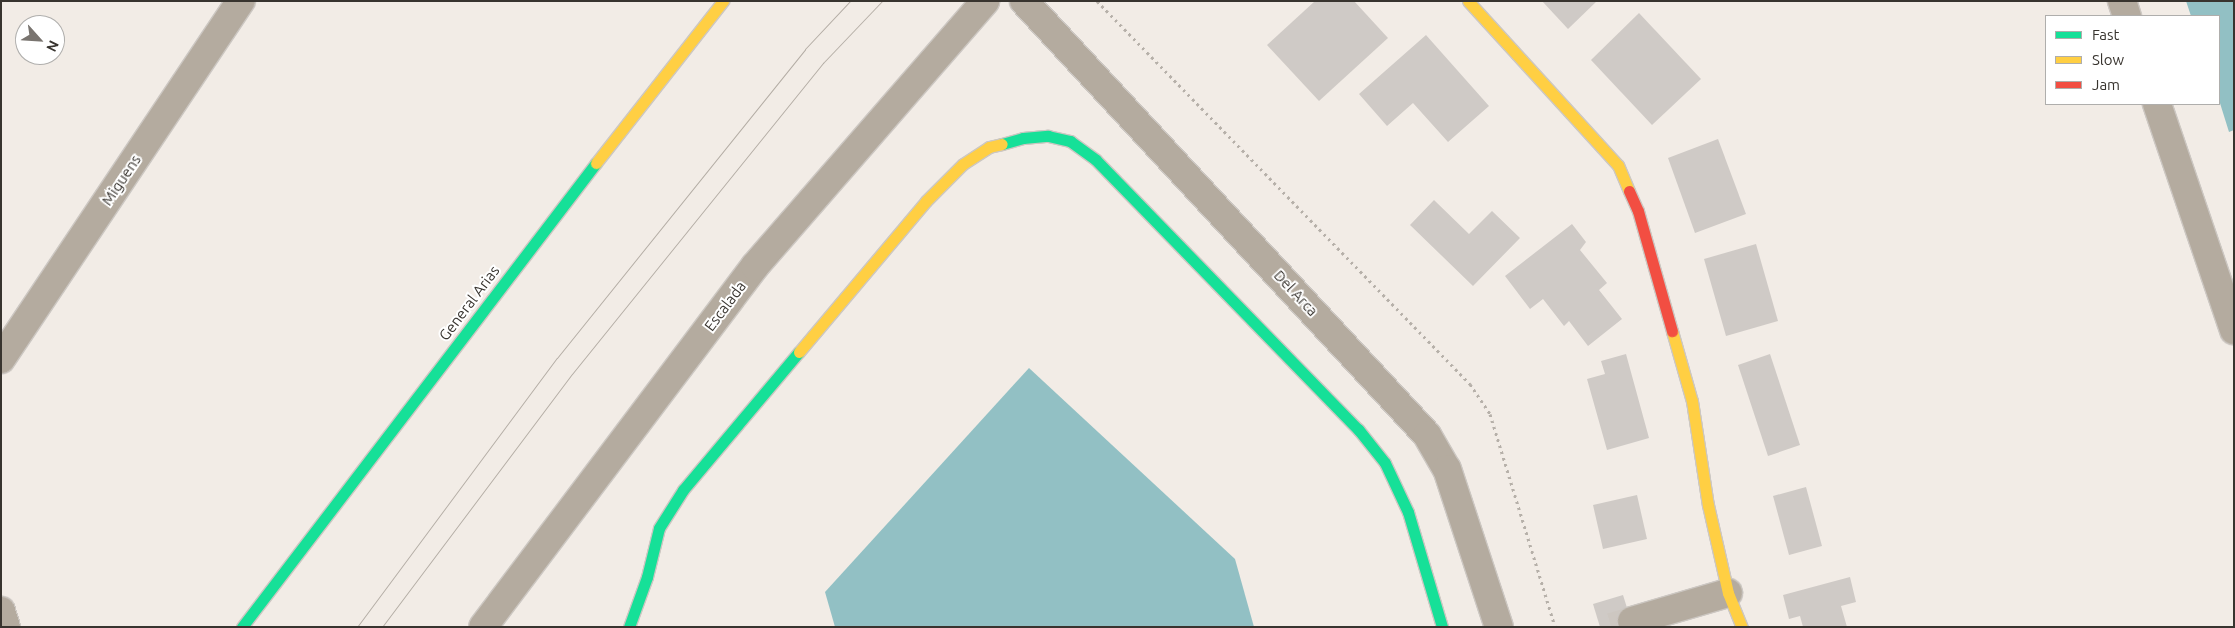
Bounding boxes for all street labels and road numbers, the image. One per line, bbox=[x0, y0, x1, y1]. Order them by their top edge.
street label: Miguens bbox=[98, 151, 144, 209]
street label: General Arias bbox=[435, 262, 503, 344]
street label: Del Arca bbox=[1270, 266, 1322, 320]
street label: Escalada bbox=[700, 278, 750, 334]

